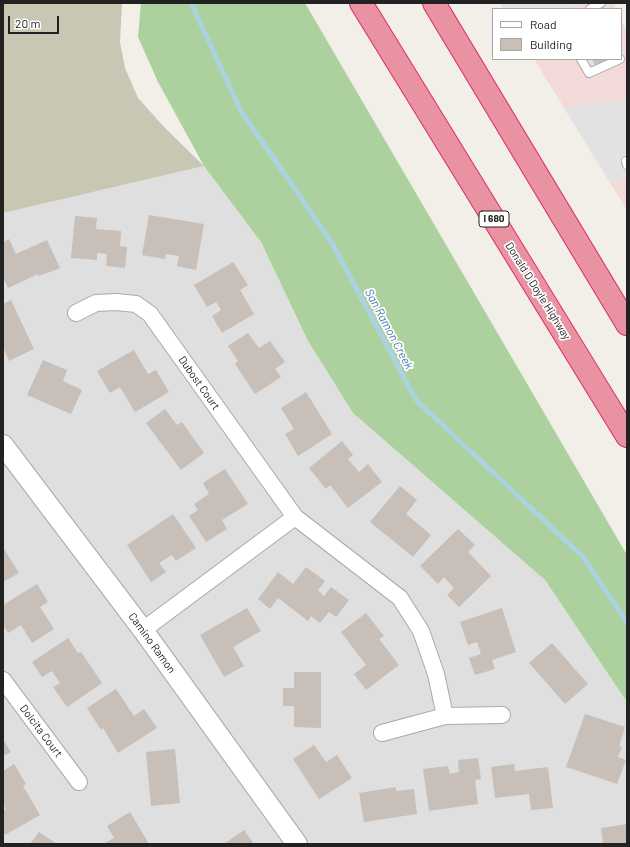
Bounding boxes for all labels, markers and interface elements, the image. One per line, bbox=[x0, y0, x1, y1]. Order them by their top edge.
scale bar bbox=[10, 8, 61, 34]
legend bbox=[492, 8, 622, 60]
text: 20 m bbox=[15, 16, 41, 30]
text: Road bbox=[530, 17, 557, 31]
text: Building bbox=[530, 37, 572, 51]
road number: I 680 bbox=[479, 211, 509, 227]
street label: Donald D Doyle Highway bbox=[503, 240, 573, 342]
water label: San Ramon Creek bbox=[362, 286, 416, 372]
street label: Dubost Court bbox=[176, 354, 222, 412]
street label: Camino Ramon bbox=[126, 610, 178, 676]
street label: Dolcita Court bbox=[17, 702, 65, 760]

